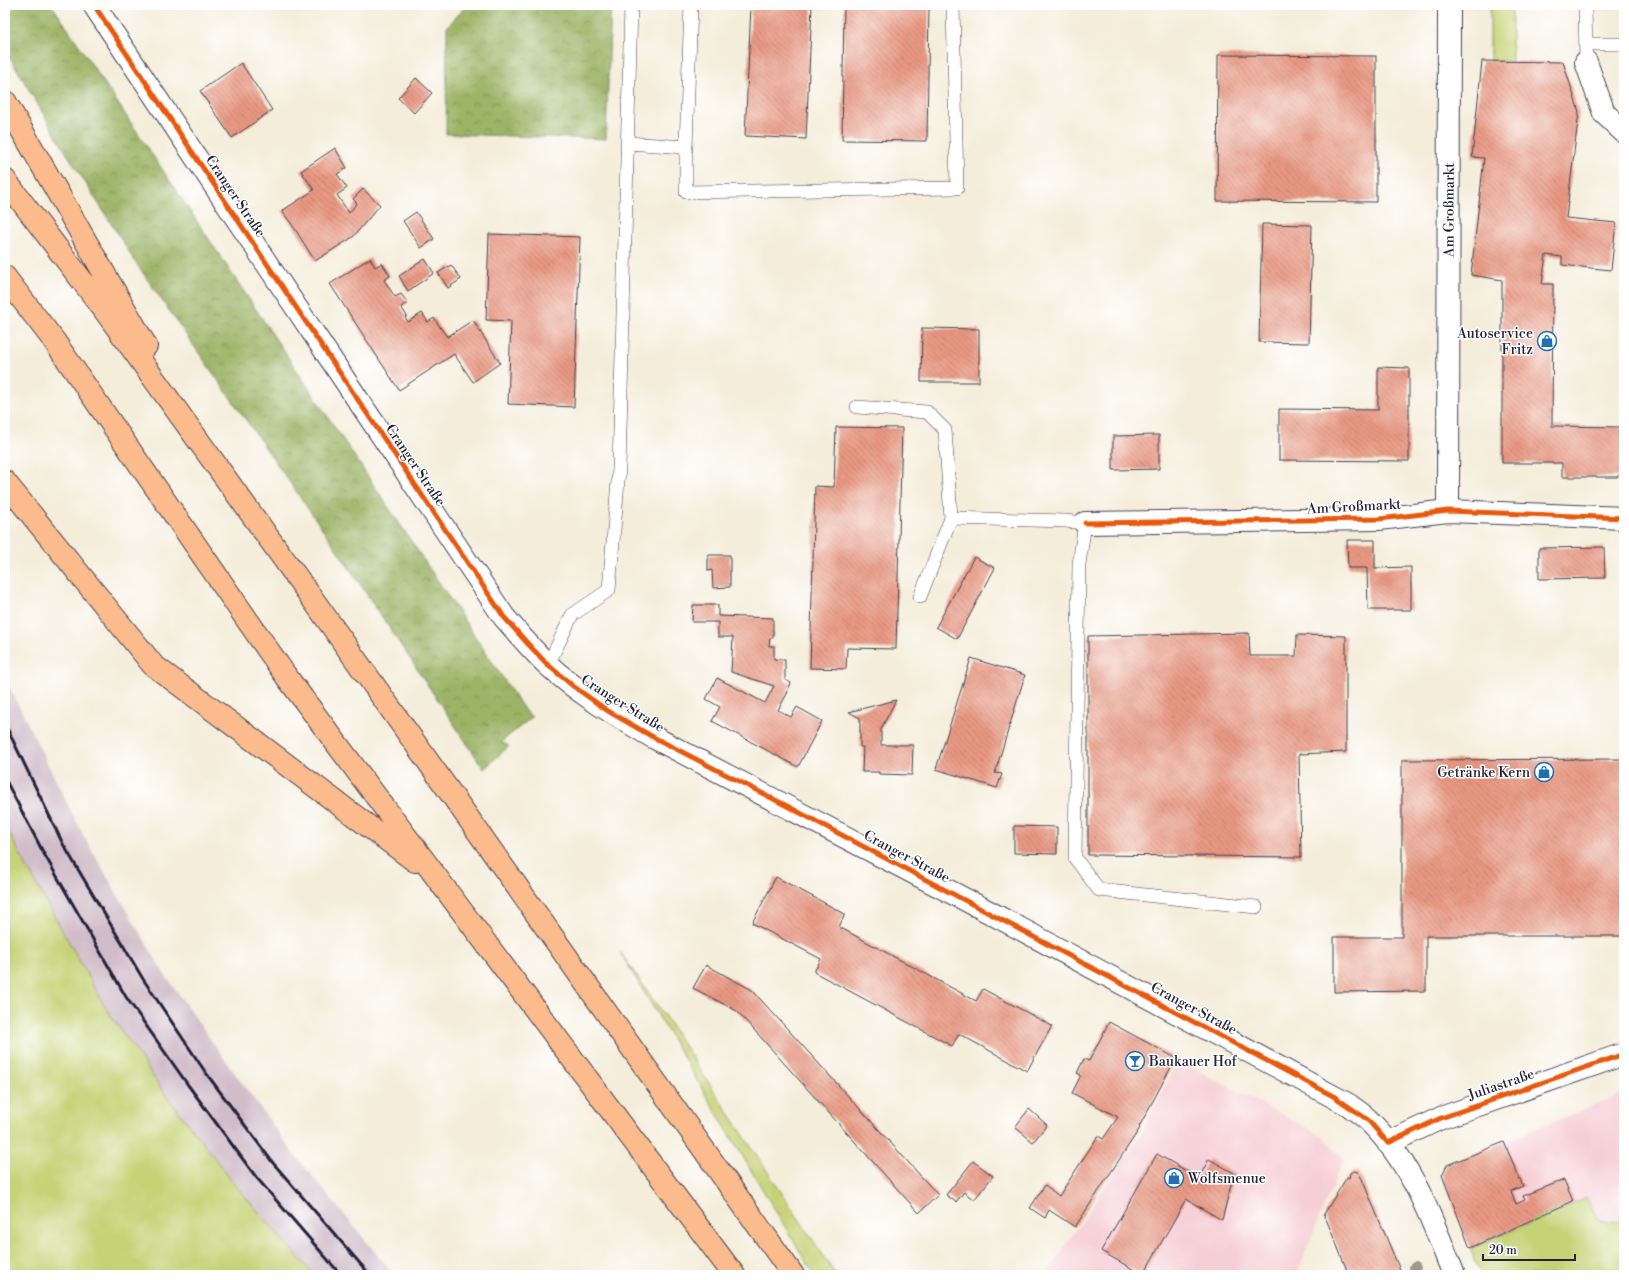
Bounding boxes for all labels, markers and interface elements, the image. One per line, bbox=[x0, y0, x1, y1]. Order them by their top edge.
street label: Cranger Straße bbox=[201, 152, 269, 241]
street label: Am Großmarkt bbox=[1440, 163, 1459, 258]
place label: Autoservice Fritz bbox=[1456, 325, 1533, 359]
shop icon: Autoservice Fritz bbox=[1536, 330, 1558, 352]
street label: Cranger Straße bbox=[381, 421, 449, 510]
street label: Am Großmarkt bbox=[1306, 496, 1402, 519]
street label: Cranger Straße bbox=[577, 671, 668, 737]
shop icon: Getränke Kern bbox=[1533, 761, 1555, 783]
place label: Getränke Kern bbox=[1437, 764, 1531, 782]
street label: Cranger Straße bbox=[860, 827, 953, 887]
street label: Cranger Straße bbox=[1147, 979, 1240, 1039]
bar icon: Baukauer Hof bbox=[1124, 1050, 1146, 1072]
place label: Baukauer Hof bbox=[1148, 1053, 1238, 1071]
street label: Juliastraße bbox=[1465, 1065, 1537, 1105]
shop icon: Wolfsmenue bbox=[1163, 1167, 1185, 1189]
place label: Wolfsmenue bbox=[1187, 1170, 1266, 1188]
scale bar bbox=[1483, 1236, 1575, 1262]
text: 20 m bbox=[1489, 1243, 1517, 1258]

